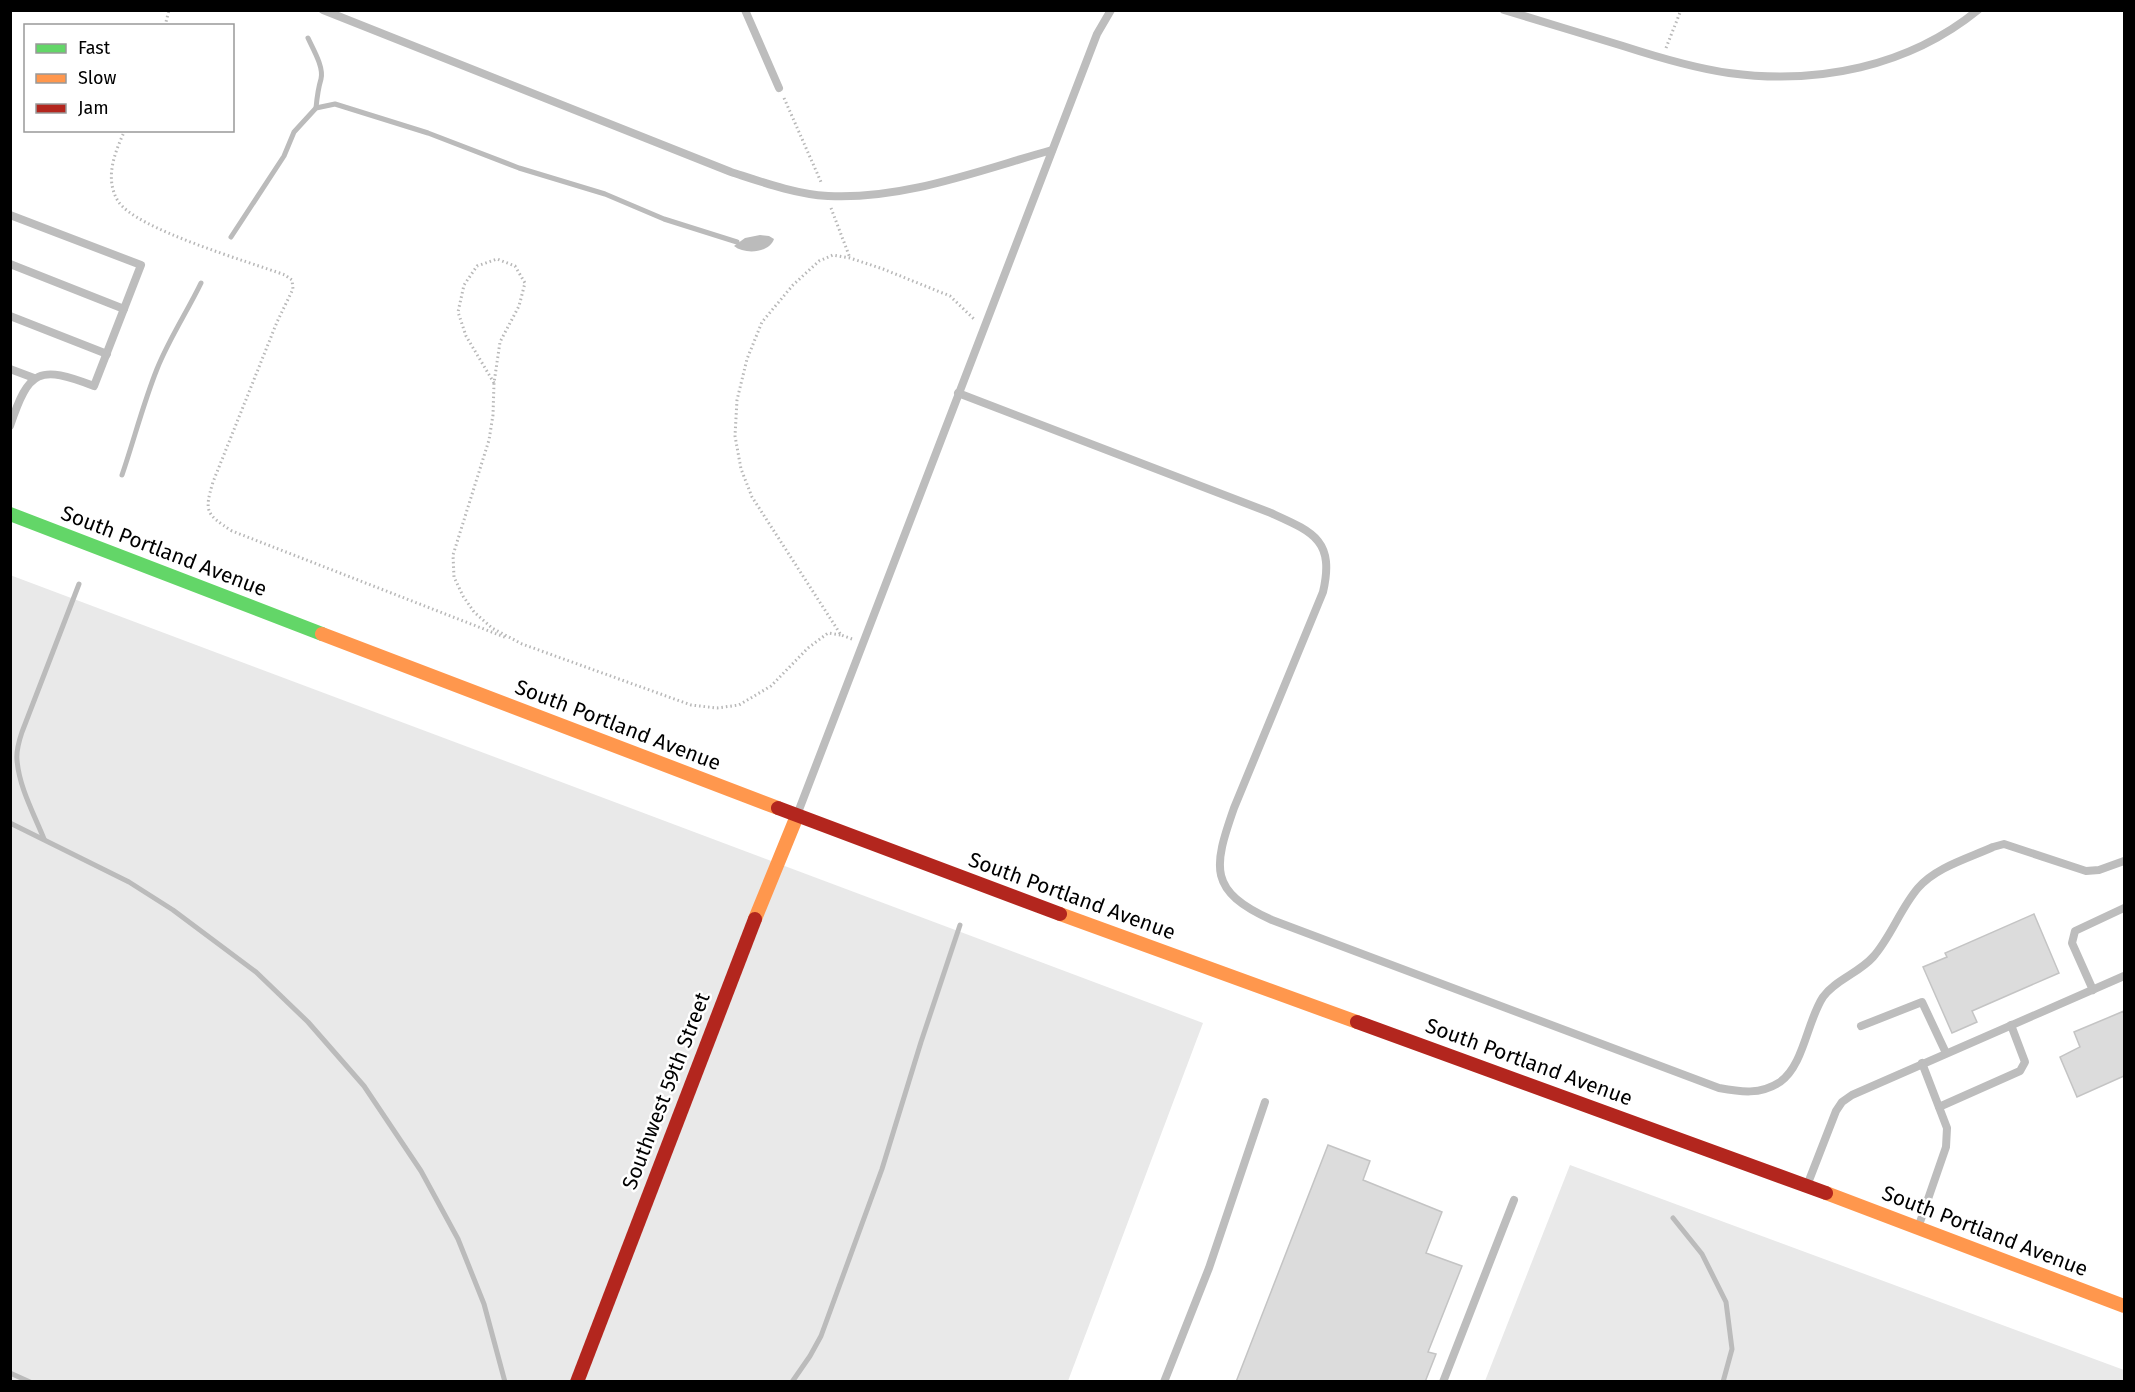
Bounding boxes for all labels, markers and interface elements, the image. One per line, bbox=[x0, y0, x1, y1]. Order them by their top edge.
legend bbox=[24, 24, 234, 132]
text: Fast bbox=[78, 37, 111, 59]
text: Slow bbox=[78, 67, 117, 89]
text: Jam bbox=[78, 97, 109, 119]
street label: South Portland Avenue bbox=[57, 500, 271, 602]
street label: South Portland Avenue bbox=[511, 674, 725, 776]
street label: South Portland Avenue bbox=[965, 846, 1179, 946]
street label: Southwest 59th Street bbox=[616, 988, 716, 1193]
street label: South Portland Avenue bbox=[1422, 1012, 1636, 1112]
street label: South Portland Avenue bbox=[1878, 1180, 2092, 1282]

